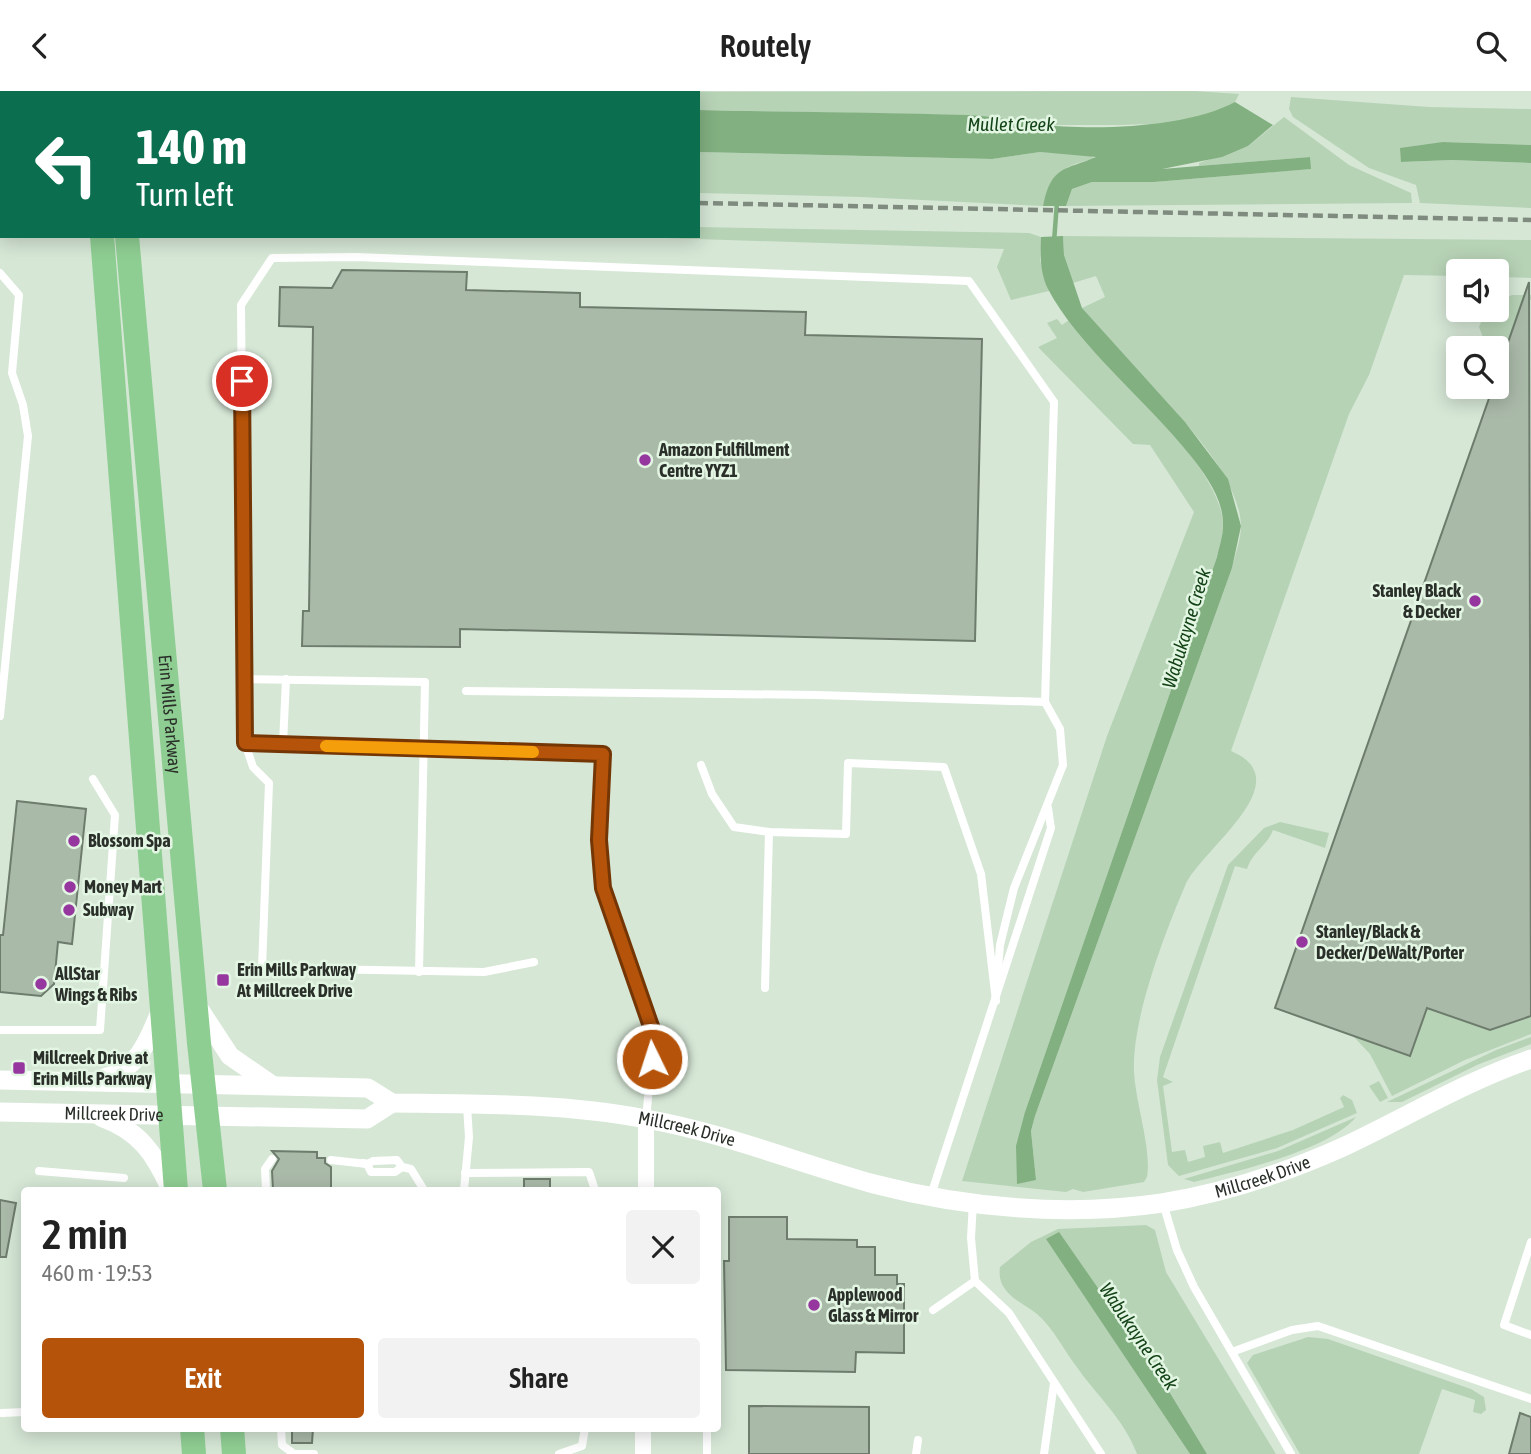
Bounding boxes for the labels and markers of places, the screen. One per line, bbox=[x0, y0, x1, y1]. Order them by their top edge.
pin bbox=[212, 351, 272, 411]
place label: Amazon Fulfillment Centre YYZ1 bbox=[658, 439, 790, 481]
marker: Amazon Fulfillment Centre YYZ1 bbox=[637, 452, 653, 468]
place label: Stanley Black & Decker bbox=[1372, 580, 1462, 622]
marker: Stanley Black & Decker bbox=[1467, 593, 1483, 609]
place label: Blossom Spa bbox=[88, 830, 171, 851]
marker: Blossom Spa bbox=[66, 833, 82, 849]
place label: Money Mart bbox=[84, 876, 163, 897]
marker: Money Mart bbox=[62, 879, 78, 895]
place label: Subway bbox=[83, 899, 135, 920]
marker: Subway bbox=[61, 902, 77, 918]
place label: Stanley/Black & Decker/DeWalt/Porter bbox=[1316, 921, 1465, 963]
marker: Stanley/Black & Decker/DeWalt/Porter bbox=[1294, 934, 1310, 950]
place label: Erin Mills Parkway At Millcreek Drive bbox=[236, 959, 357, 1001]
place label: AllStar Wings & Ribs bbox=[54, 963, 138, 1005]
marker: Erin Mills Parkway At Millcreek Drive bbox=[215, 972, 231, 988]
marker: AllStar Wings & Ribs bbox=[33, 976, 49, 992]
place label: Millcreek Drive at Erin Mills Parkway bbox=[33, 1047, 153, 1089]
marker: Millcreek Drive at Erin Mills Parkway bbox=[11, 1060, 27, 1076]
place label: Applewood Glass & Mirror bbox=[827, 1284, 919, 1326]
marker: Applewood Glass & Mirror bbox=[806, 1297, 822, 1313]

